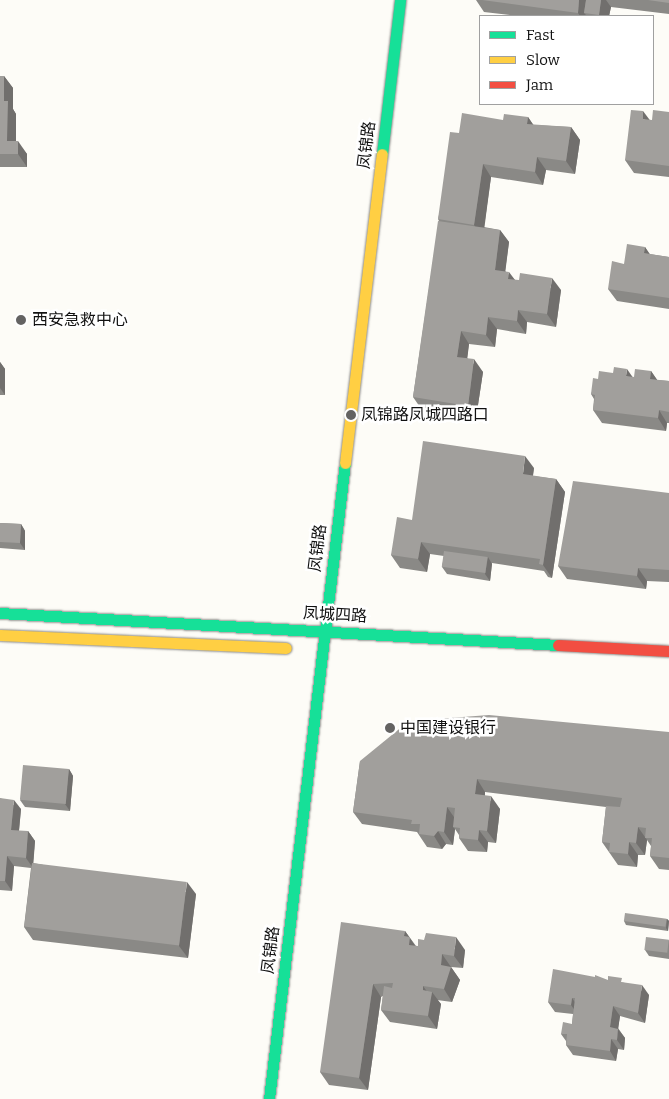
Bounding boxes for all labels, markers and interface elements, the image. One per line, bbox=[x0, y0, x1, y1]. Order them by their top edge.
legend bbox=[479, 15, 654, 105]
text: Fast bbox=[526, 26, 555, 44]
text: Slow bbox=[526, 51, 560, 69]
text: Jam bbox=[526, 76, 553, 94]
street label: 凤锦路 bbox=[355, 120, 379, 170]
place label: 西安急救中心 bbox=[32, 310, 128, 330]
marker: 西安急救中心 bbox=[14, 313, 28, 327]
place label: 凤锦路凤城四路口 bbox=[361, 405, 489, 425]
marker: 凤锦路凤城四路口 bbox=[345, 409, 357, 421]
street label: 凤锦路 bbox=[306, 523, 330, 573]
street label: 凤城四路 bbox=[303, 604, 367, 626]
place label: 中国建设银行 bbox=[400, 718, 496, 738]
marker: 中国建设银行 bbox=[384, 722, 396, 734]
street label: 凤锦路 bbox=[259, 925, 283, 975]

